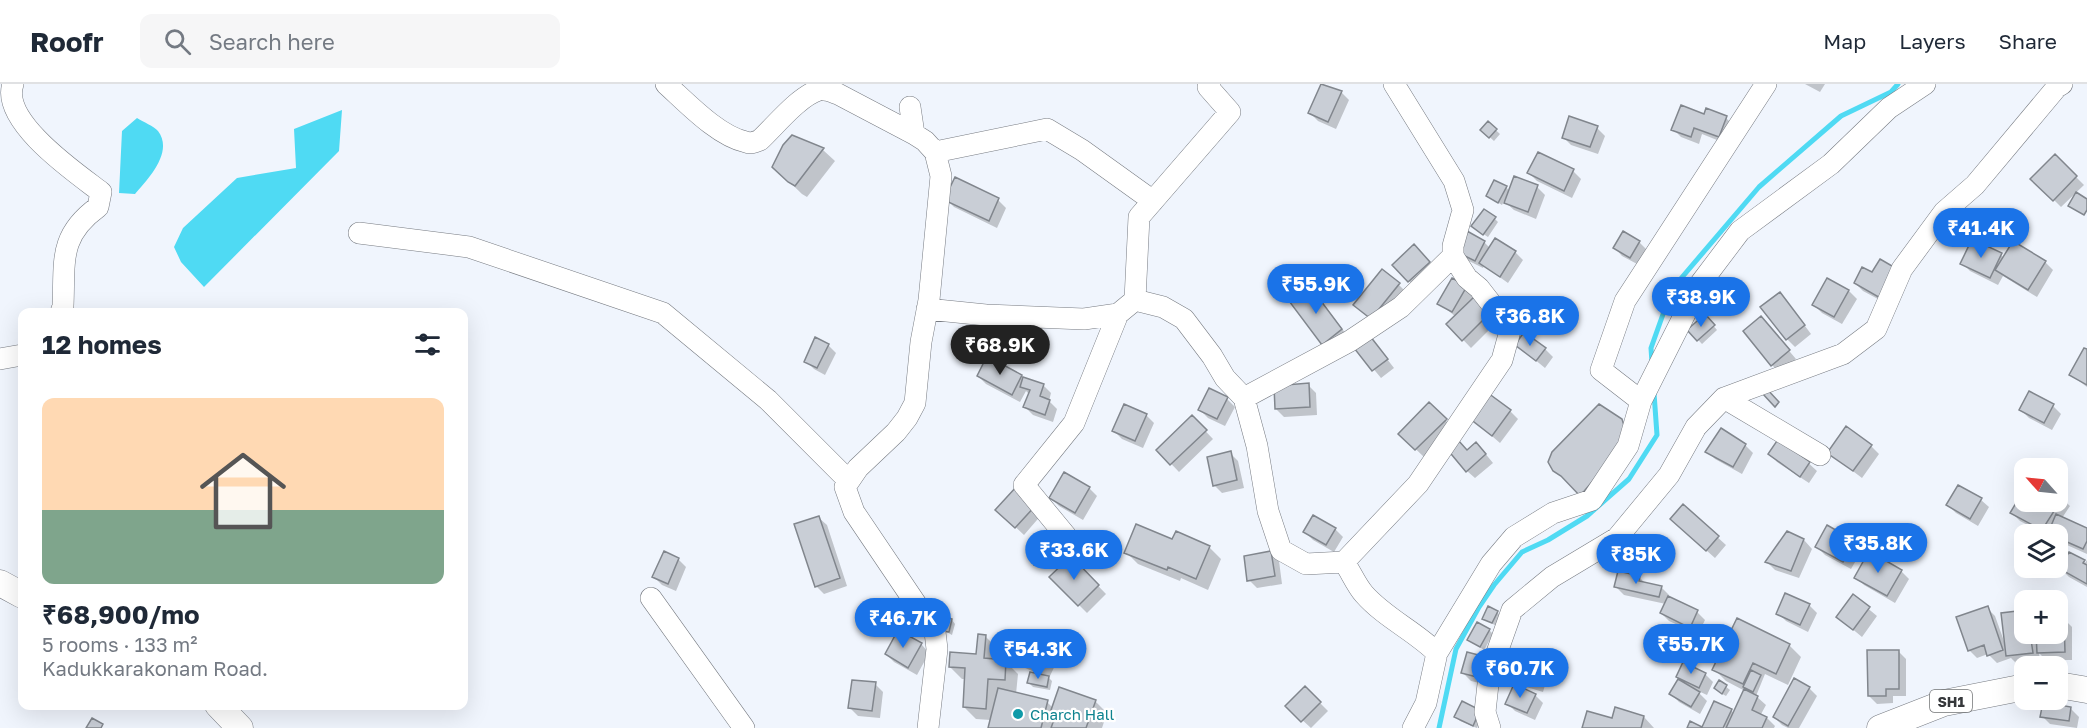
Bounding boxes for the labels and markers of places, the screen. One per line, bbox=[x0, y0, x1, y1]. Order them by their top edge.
pin: ₹41.4K bbox=[1932, 208, 2030, 259]
pin: ₹55.9K bbox=[1267, 264, 1365, 315]
pin: ₹38.9K bbox=[1652, 277, 1750, 328]
pin: ₹36.8K bbox=[1481, 296, 1579, 347]
pin: ₹68.9K bbox=[951, 325, 1049, 376]
pin: ₹35.8K bbox=[1829, 523, 1927, 574]
pin: ₹33.6K bbox=[1025, 530, 1123, 581]
pin: ₹85K bbox=[1600, 534, 1672, 585]
pin: ₹46.7K bbox=[854, 598, 952, 649]
pin: ₹55.7K bbox=[1642, 624, 1740, 675]
pin: ₹54.3K bbox=[989, 629, 1087, 680]
pin: ₹60.7K bbox=[1471, 648, 1569, 699]
place label: Charch Hall bbox=[1030, 705, 1114, 723]
marker: Charch Hall bbox=[1011, 707, 1025, 721]

